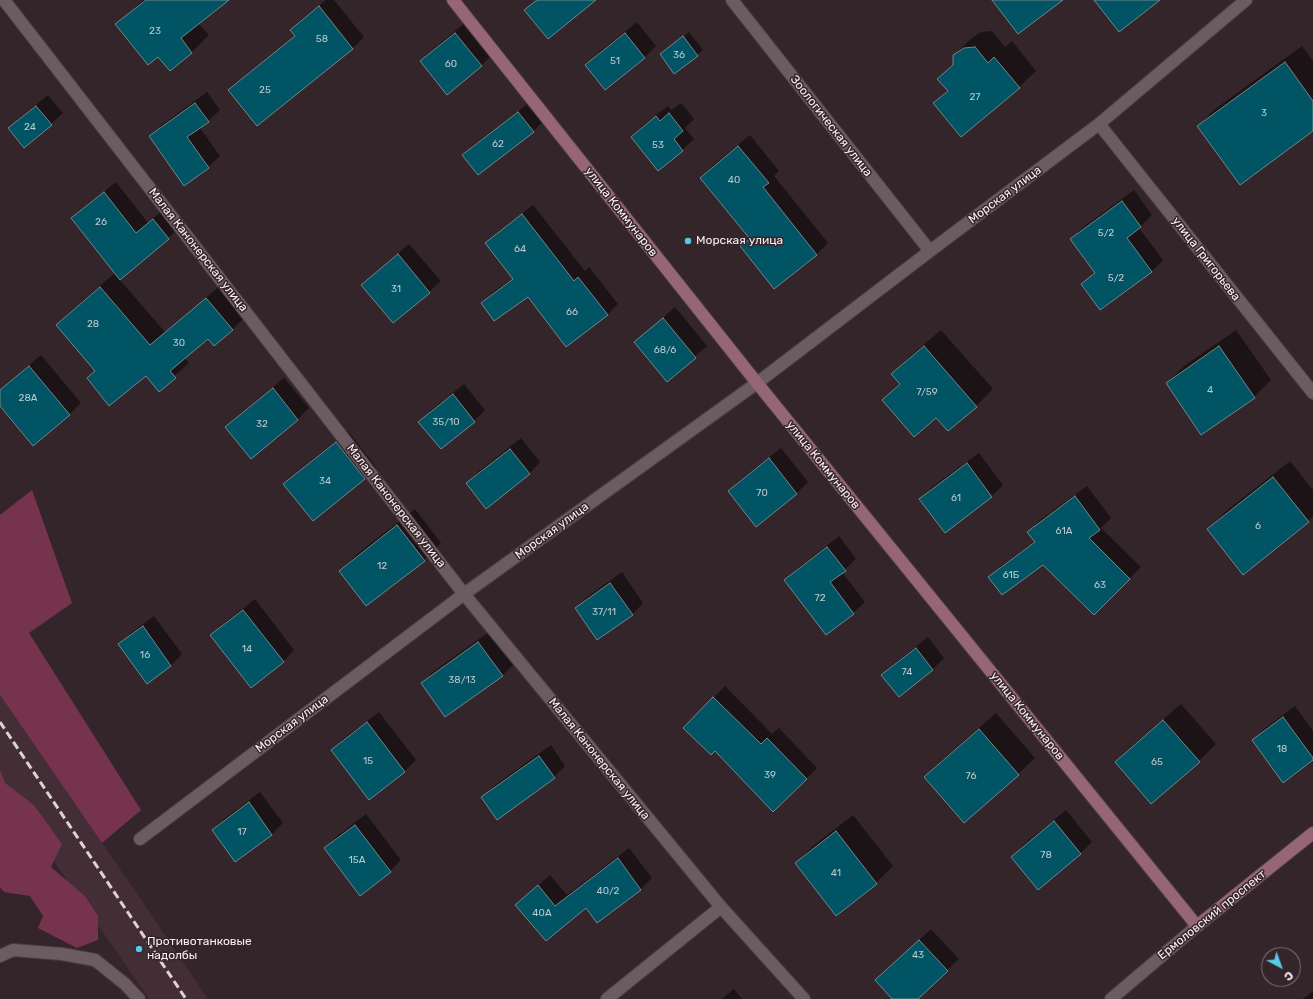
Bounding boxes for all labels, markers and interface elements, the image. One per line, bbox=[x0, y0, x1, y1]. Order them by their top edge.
house number: 23 bbox=[149, 25, 161, 37]
house number: 58 bbox=[316, 33, 328, 45]
house number: 36 bbox=[673, 49, 685, 61]
house number: 51 bbox=[610, 55, 620, 67]
house number: 60 bbox=[445, 58, 457, 70]
street label: Зоологическая улица bbox=[787, 73, 875, 179]
house number: 25 bbox=[259, 84, 271, 96]
house number: 27 bbox=[970, 91, 980, 103]
house number: 3 bbox=[1261, 107, 1267, 119]
house number: 24 bbox=[24, 121, 36, 133]
house number: 62 bbox=[492, 138, 504, 150]
house number: 53 bbox=[652, 139, 664, 151]
street label: Морская улица bbox=[966, 163, 1044, 227]
street label: улица Коммунаров bbox=[582, 164, 660, 260]
house number: 40 bbox=[728, 174, 740, 186]
street label: Малая Канонерская улица bbox=[145, 185, 251, 315]
street label: улица Григорьева bbox=[1169, 214, 1243, 304]
house number: 26 bbox=[95, 216, 107, 228]
house number: 5/2 bbox=[1098, 227, 1114, 239]
place label: Морская улица bbox=[696, 234, 783, 248]
marker: Морская улица bbox=[683, 236, 693, 246]
house number: 64 bbox=[514, 243, 526, 255]
house number: 5/2 bbox=[1108, 272, 1124, 284]
house number: 31 bbox=[391, 283, 401, 295]
house number: 66 bbox=[566, 306, 578, 318]
house number: 28 bbox=[87, 318, 99, 330]
house number: 30 bbox=[173, 337, 185, 349]
house number: 68/6 bbox=[654, 344, 676, 356]
house number: 4 bbox=[1207, 384, 1213, 396]
house number: 7/59 bbox=[916, 386, 938, 398]
house number: 28А bbox=[19, 392, 37, 404]
house number: 35/10 bbox=[432, 416, 460, 428]
house number: 32 bbox=[256, 418, 268, 430]
street label: улица Коммунаров bbox=[783, 418, 863, 512]
street label: Малая Канонерская улица bbox=[343, 441, 449, 571]
house number: 34 bbox=[319, 475, 331, 487]
house number: 70 bbox=[756, 487, 768, 499]
house number: 61 bbox=[951, 492, 961, 504]
street label: Морская улица bbox=[512, 500, 592, 562]
house number: 6 bbox=[1255, 520, 1261, 532]
house number: 61А bbox=[1056, 525, 1072, 537]
house number: 12 bbox=[377, 560, 387, 572]
house number: 61Б bbox=[1003, 569, 1019, 581]
house number: 63 bbox=[1094, 579, 1106, 591]
house number: 72 bbox=[815, 592, 825, 604]
house number: 37/11 bbox=[592, 606, 616, 618]
house number: 14 bbox=[242, 643, 252, 655]
house number: 16 bbox=[140, 649, 150, 661]
house number: 74 bbox=[902, 666, 912, 678]
street label: улица Коммунаров bbox=[987, 669, 1067, 763]
house number: 38/13 bbox=[448, 674, 476, 686]
street label: Морская улица bbox=[253, 692, 331, 756]
street label: Малая Канонерская улица bbox=[545, 695, 653, 823]
house number: 18 bbox=[1277, 743, 1287, 755]
house number: 15 bbox=[363, 755, 373, 767]
house number: 65 bbox=[1151, 756, 1163, 768]
house number: 39 bbox=[764, 769, 776, 781]
house number: 76 bbox=[966, 770, 976, 782]
house number: 17 bbox=[237, 826, 247, 838]
house number: 78 bbox=[1040, 849, 1052, 861]
house number: 15А bbox=[349, 854, 365, 866]
house number: 41 bbox=[831, 867, 841, 879]
street label: Ермоловский проспект bbox=[1155, 867, 1269, 963]
house number: 40/2 bbox=[597, 885, 619, 897]
house number: 40А bbox=[532, 907, 552, 919]
place label: Противотанковые надолбы bbox=[147, 935, 252, 963]
marker: Противотанковые надолбы bbox=[134, 944, 144, 954]
north arrow bbox=[1261, 947, 1301, 987]
house number: 43 bbox=[912, 949, 924, 961]
text: С bbox=[1281, 968, 1296, 983]

